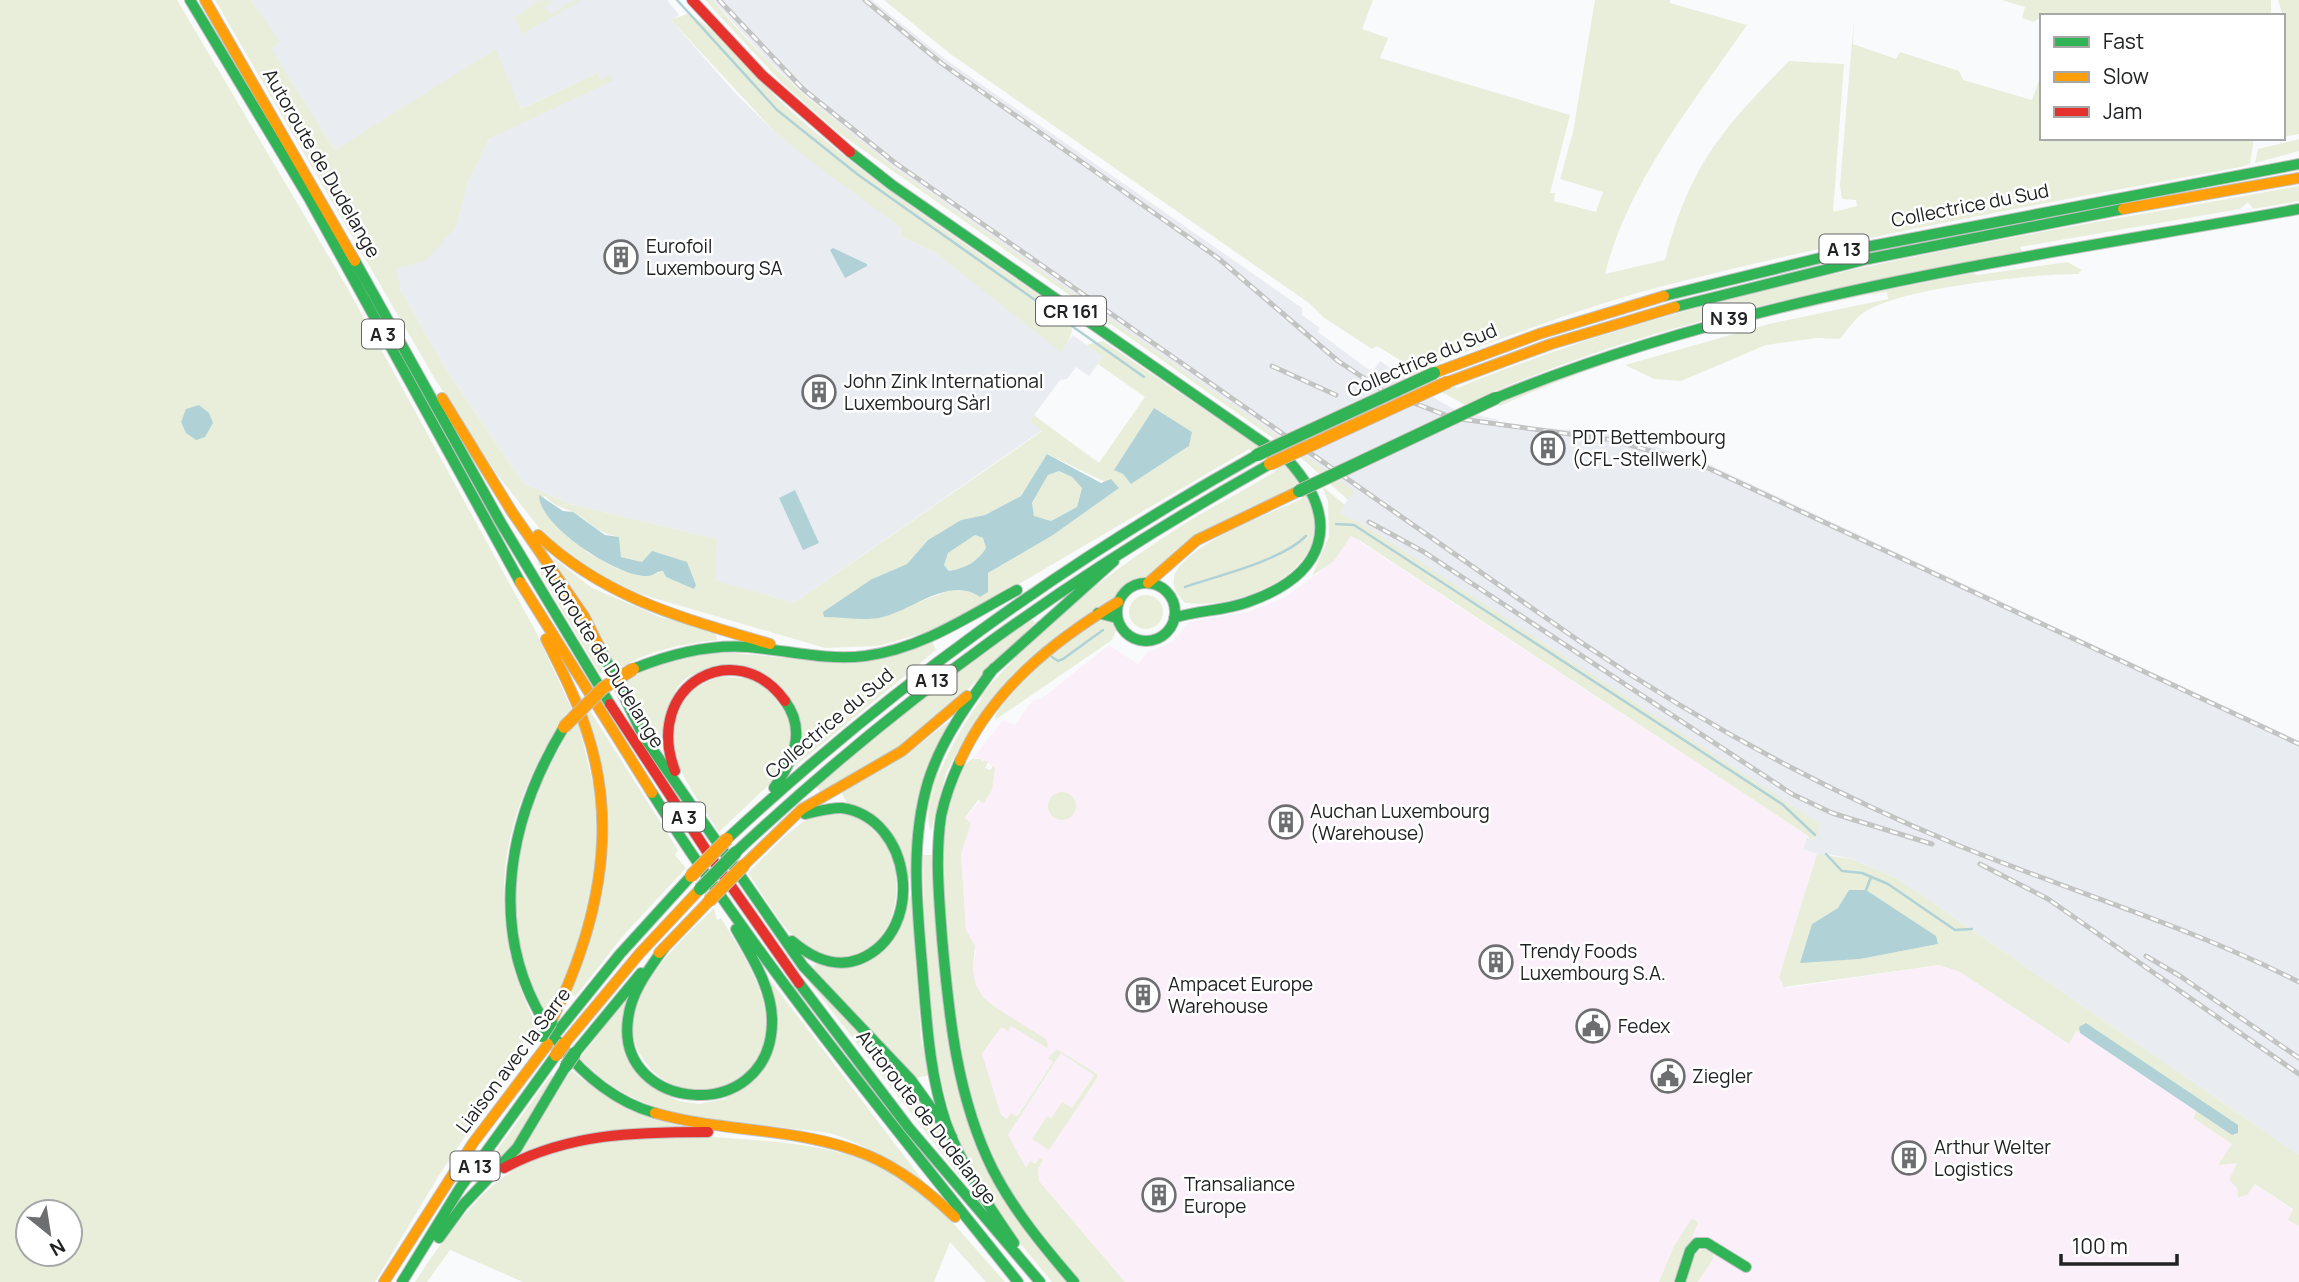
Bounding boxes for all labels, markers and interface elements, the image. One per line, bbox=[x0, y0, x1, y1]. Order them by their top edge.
legend bbox=[2040, 14, 2285, 140]
text: Fast bbox=[2103, 27, 2144, 55]
text: Slow bbox=[2103, 62, 2149, 90]
street label: Autoroute de Dudelange bbox=[257, 64, 387, 262]
text: Jam bbox=[2103, 97, 2142, 125]
street label: Collectrice du Sud bbox=[1889, 177, 2051, 233]
place label: Eurofoil Luxembourg SA bbox=[646, 233, 783, 281]
road number: A 13 bbox=[1820, 234, 1868, 264]
building icon: Eurofoil Luxembourg SA bbox=[602, 238, 640, 276]
road number: CR 161 bbox=[1036, 296, 1106, 326]
road number: N 39 bbox=[1703, 304, 1755, 332]
street label: Collectrice du Sud bbox=[1343, 317, 1501, 403]
road number: A 3 bbox=[362, 320, 404, 348]
place label: John Zink International Luxembourg Sàrl bbox=[844, 368, 1043, 416]
building icon: John Zink International Luxembourg Sàrl bbox=[800, 373, 838, 411]
place label: PDT Bettembourg (CFL-Stellwerk) bbox=[1572, 424, 1726, 472]
building icon: PDT Bettembourg (CFL-Stellwerk) bbox=[1529, 429, 1567, 467]
street label: Autoroute de Dudelange bbox=[535, 557, 671, 753]
street label: Collectrice du Sud bbox=[759, 662, 899, 784]
road number: A 13 bbox=[908, 666, 956, 694]
place label: Auchan Luxembourg (Warehouse) bbox=[1310, 798, 1490, 846]
road number: A 3 bbox=[663, 802, 705, 832]
building icon: Auchan Luxembourg (Warehouse) bbox=[1267, 803, 1305, 841]
place label: Trendy Foods Luxembourg S.A. bbox=[1520, 938, 1666, 986]
building icon: Trendy Foods Luxembourg S.A. bbox=[1477, 943, 1515, 981]
place label: Ampacet Europe Warehouse bbox=[1168, 971, 1313, 1019]
building icon: Ampacet Europe Warehouse bbox=[1124, 976, 1162, 1014]
street label: Liaison avec la Sarre bbox=[450, 982, 576, 1138]
public building icon: Fedex bbox=[1574, 1007, 1612, 1045]
place label: Fedex bbox=[1618, 1013, 1670, 1039]
street label: Autoroute de Dudelange bbox=[851, 1025, 1003, 1209]
public building icon: Ziegler bbox=[1649, 1057, 1687, 1095]
place label: Ziegler bbox=[1692, 1063, 1753, 1089]
place label: Arthur Welter Logistics bbox=[1934, 1134, 2051, 1182]
building icon: Arthur Welter Logistics bbox=[1890, 1139, 1928, 1177]
road number: A 13 bbox=[450, 1152, 500, 1181]
place label: Transaliance Europe bbox=[1184, 1171, 1295, 1219]
building icon: Transaliance Europe bbox=[1140, 1176, 1178, 1214]
north arrow bbox=[14, 1198, 84, 1268]
scale bar bbox=[2061, 1222, 2176, 1266]
text: 100 m bbox=[2072, 1232, 2128, 1260]
text: N bbox=[45, 1233, 70, 1262]

